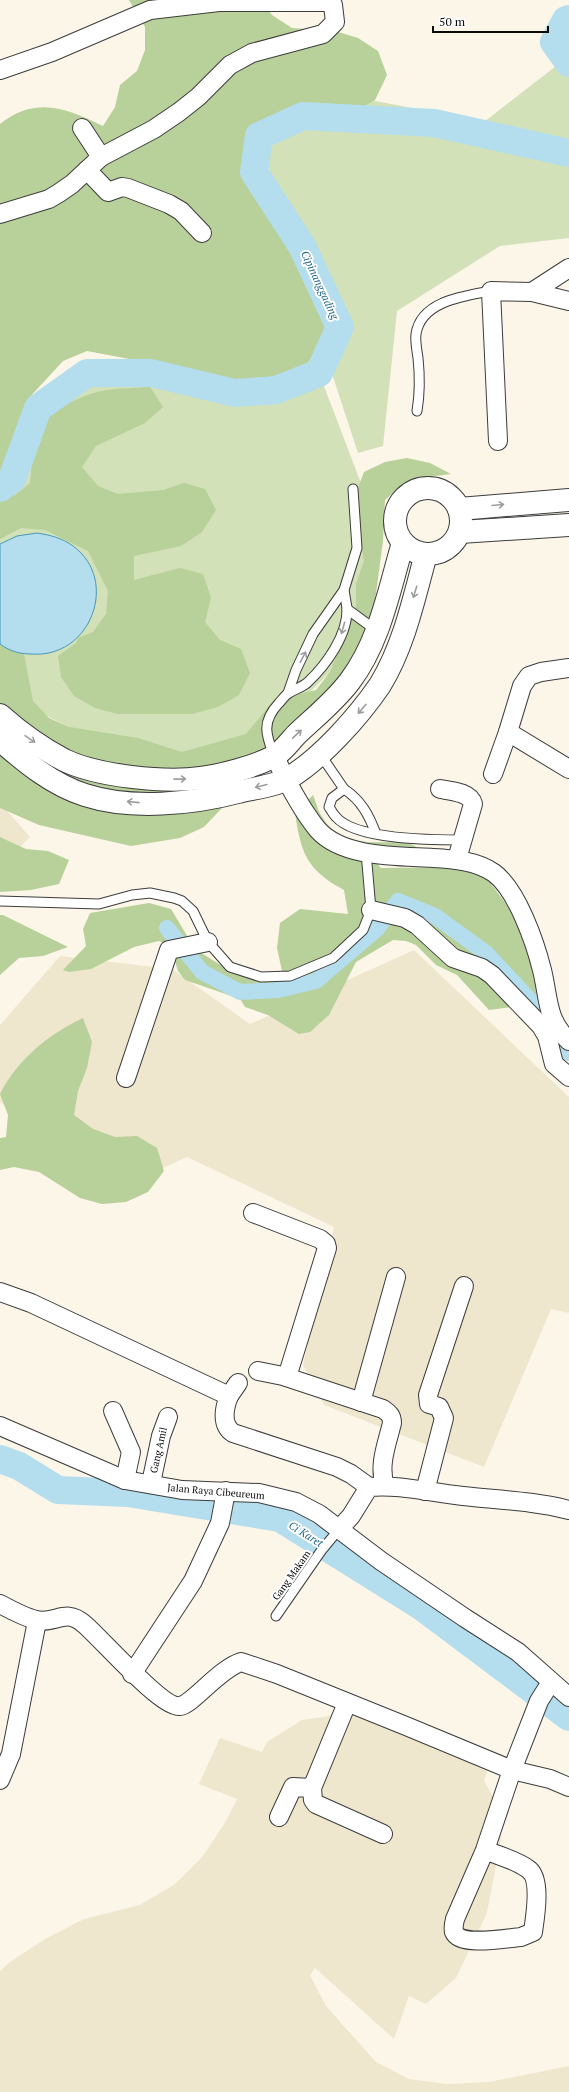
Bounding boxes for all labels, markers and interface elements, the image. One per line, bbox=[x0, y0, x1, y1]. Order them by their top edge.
scale bar bbox=[433, 8, 548, 34]
text: 50 m bbox=[439, 14, 466, 29]
water label: Cipinanggading bbox=[298, 248, 342, 322]
one-way arrow bbox=[491, 502, 504, 509]
one-way arrow bbox=[411, 585, 418, 598]
one-way arrow bbox=[339, 622, 346, 635]
one-way arrow bbox=[299, 651, 307, 663]
one-way arrow bbox=[357, 704, 366, 714]
one-way arrow bbox=[292, 729, 302, 739]
one-way arrow bbox=[25, 735, 36, 743]
one-way arrow bbox=[173, 775, 186, 783]
one-way arrow bbox=[255, 783, 268, 790]
one-way arrow bbox=[127, 799, 140, 806]
street label: Gang Amil bbox=[147, 1426, 170, 1474]
street label: Jalan Raya Cibeureum bbox=[167, 1481, 266, 1502]
water label: Ci Karet bbox=[286, 1518, 326, 1550]
street label: Gang Makam bbox=[269, 1547, 314, 1603]

